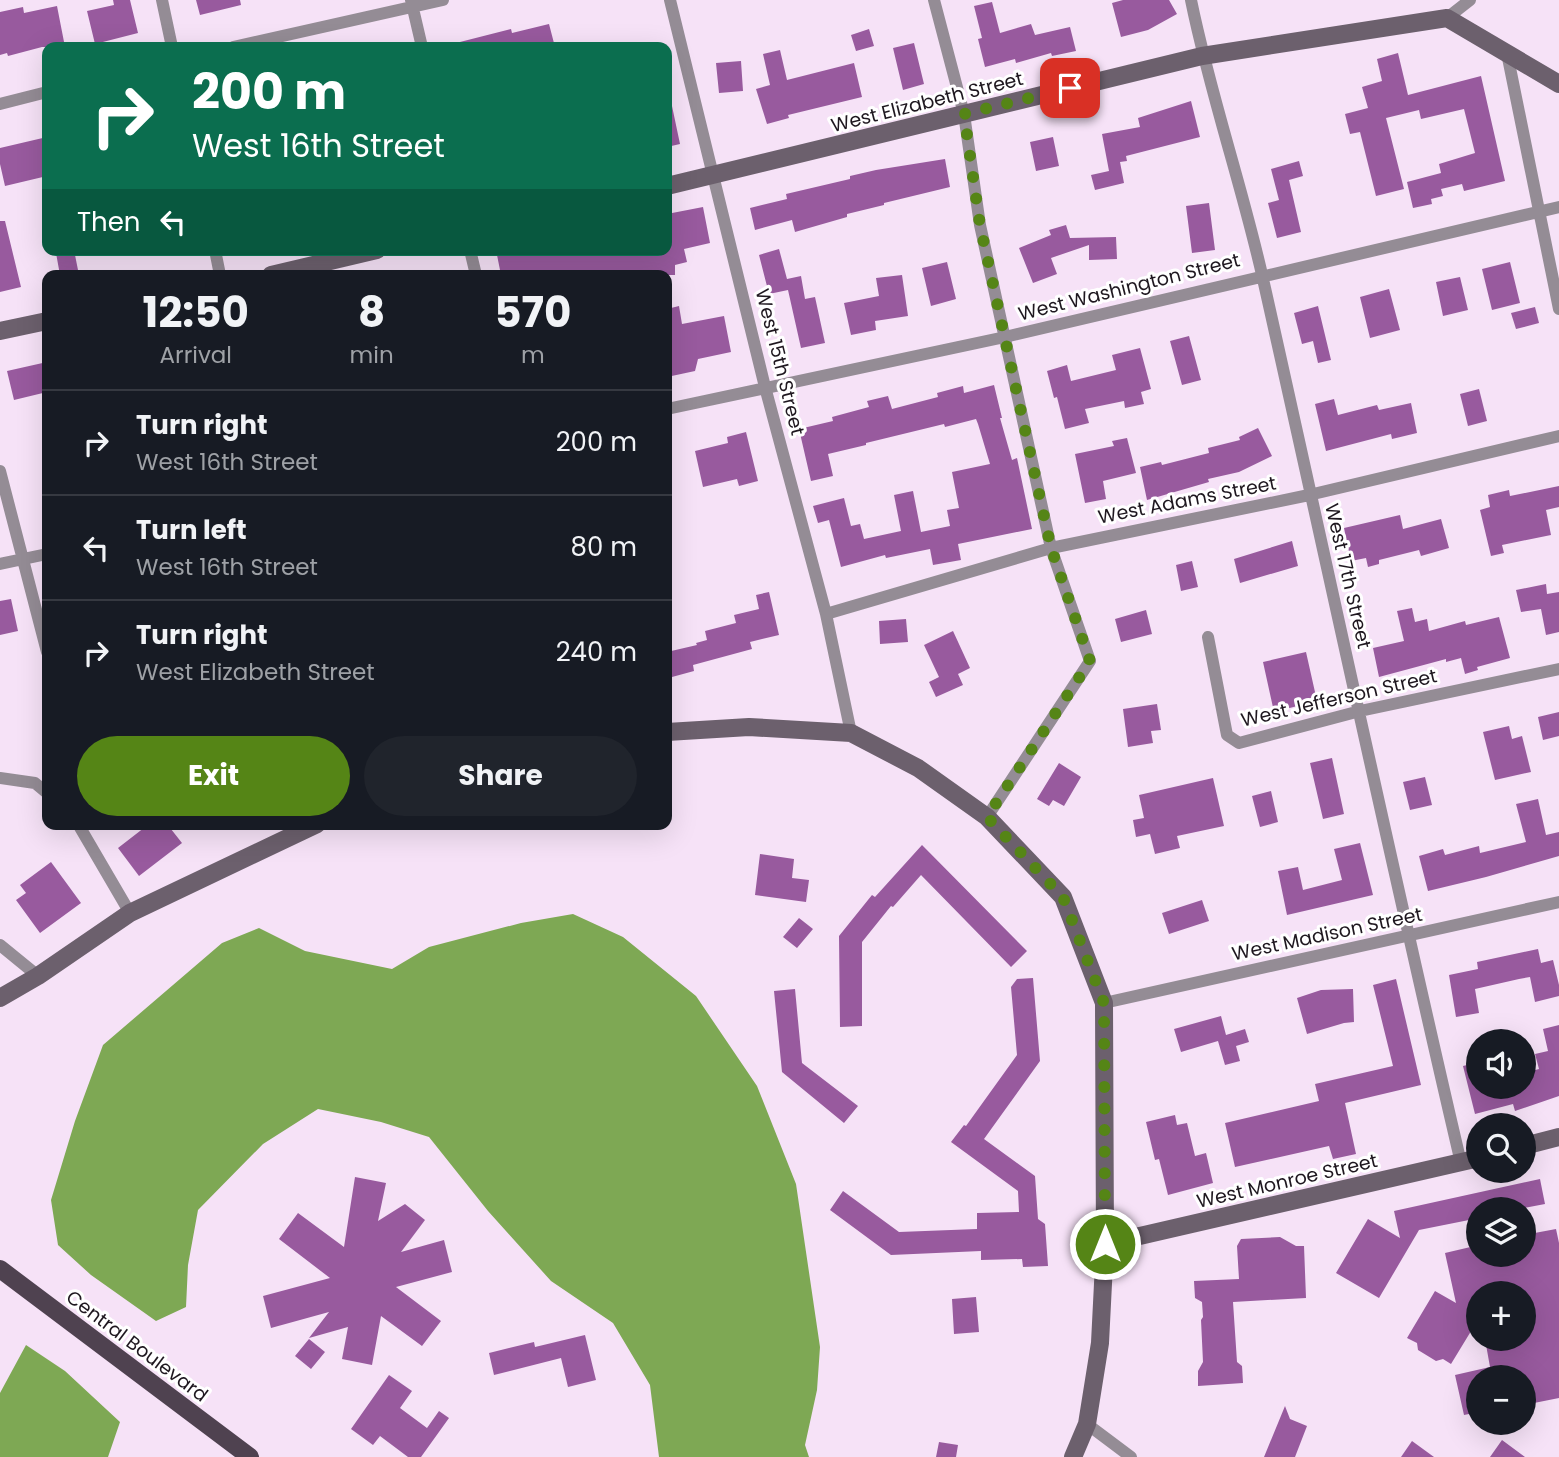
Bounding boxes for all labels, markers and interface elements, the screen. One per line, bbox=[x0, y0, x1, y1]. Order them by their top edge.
text: 200 m bbox=[192, 58, 346, 126]
pin bbox=[1040, 58, 1100, 118]
street label: West Elizabeth Street bbox=[828, 65, 1026, 139]
icon: arrive bbox=[1051, 69, 1089, 107]
icon: right bbox=[77, 70, 168, 161]
text: West 16th Street bbox=[192, 123, 445, 168]
icon: left bbox=[154, 203, 192, 241]
text: Then bbox=[77, 204, 140, 240]
street label: West Washington Street bbox=[1015, 246, 1243, 328]
text: 12:50 bbox=[143, 283, 249, 342]
text: 8 bbox=[358, 283, 385, 342]
text: 570 bbox=[494, 283, 571, 342]
street label: West 15th Street bbox=[749, 286, 811, 438]
text: Arrival bbox=[160, 339, 232, 371]
text: min bbox=[350, 339, 394, 371]
text: m bbox=[521, 339, 545, 371]
text: Turn right bbox=[136, 407, 268, 443]
icon: right bbox=[77, 424, 115, 462]
text: 200 m bbox=[556, 424, 637, 460]
text: West 16th Street bbox=[136, 446, 318, 478]
street label: West Adams Street bbox=[1096, 469, 1278, 531]
street label: West 17th Street bbox=[1318, 501, 1378, 651]
text: Turn left bbox=[136, 512, 247, 548]
icon: left bbox=[77, 529, 115, 567]
text: 80 m bbox=[571, 529, 637, 565]
text: West 16th Street bbox=[136, 551, 318, 583]
text: Turn right bbox=[136, 617, 268, 653]
icon: right bbox=[77, 634, 115, 672]
text: 240 m bbox=[556, 634, 637, 670]
text: West Elizabeth Street bbox=[136, 656, 375, 688]
street label: West Jefferson Street bbox=[1238, 662, 1440, 734]
button: Exit bbox=[77, 736, 350, 816]
button: Share bbox=[364, 736, 637, 816]
street label: West Madison Street bbox=[1229, 901, 1425, 967]
map controls bbox=[1466, 1029, 1536, 1435]
button: sound bbox=[1466, 1029, 1536, 1099]
button: search bbox=[1466, 1113, 1536, 1183]
street label: West Monroe Street bbox=[1194, 1147, 1380, 1215]
button: layers bbox=[1466, 1197, 1536, 1267]
position arrow bbox=[1068, 1207, 1142, 1281]
button: + bbox=[1466, 1281, 1536, 1351]
street label: Central Boulevard bbox=[61, 1284, 213, 1408]
button: − bbox=[1466, 1365, 1536, 1435]

